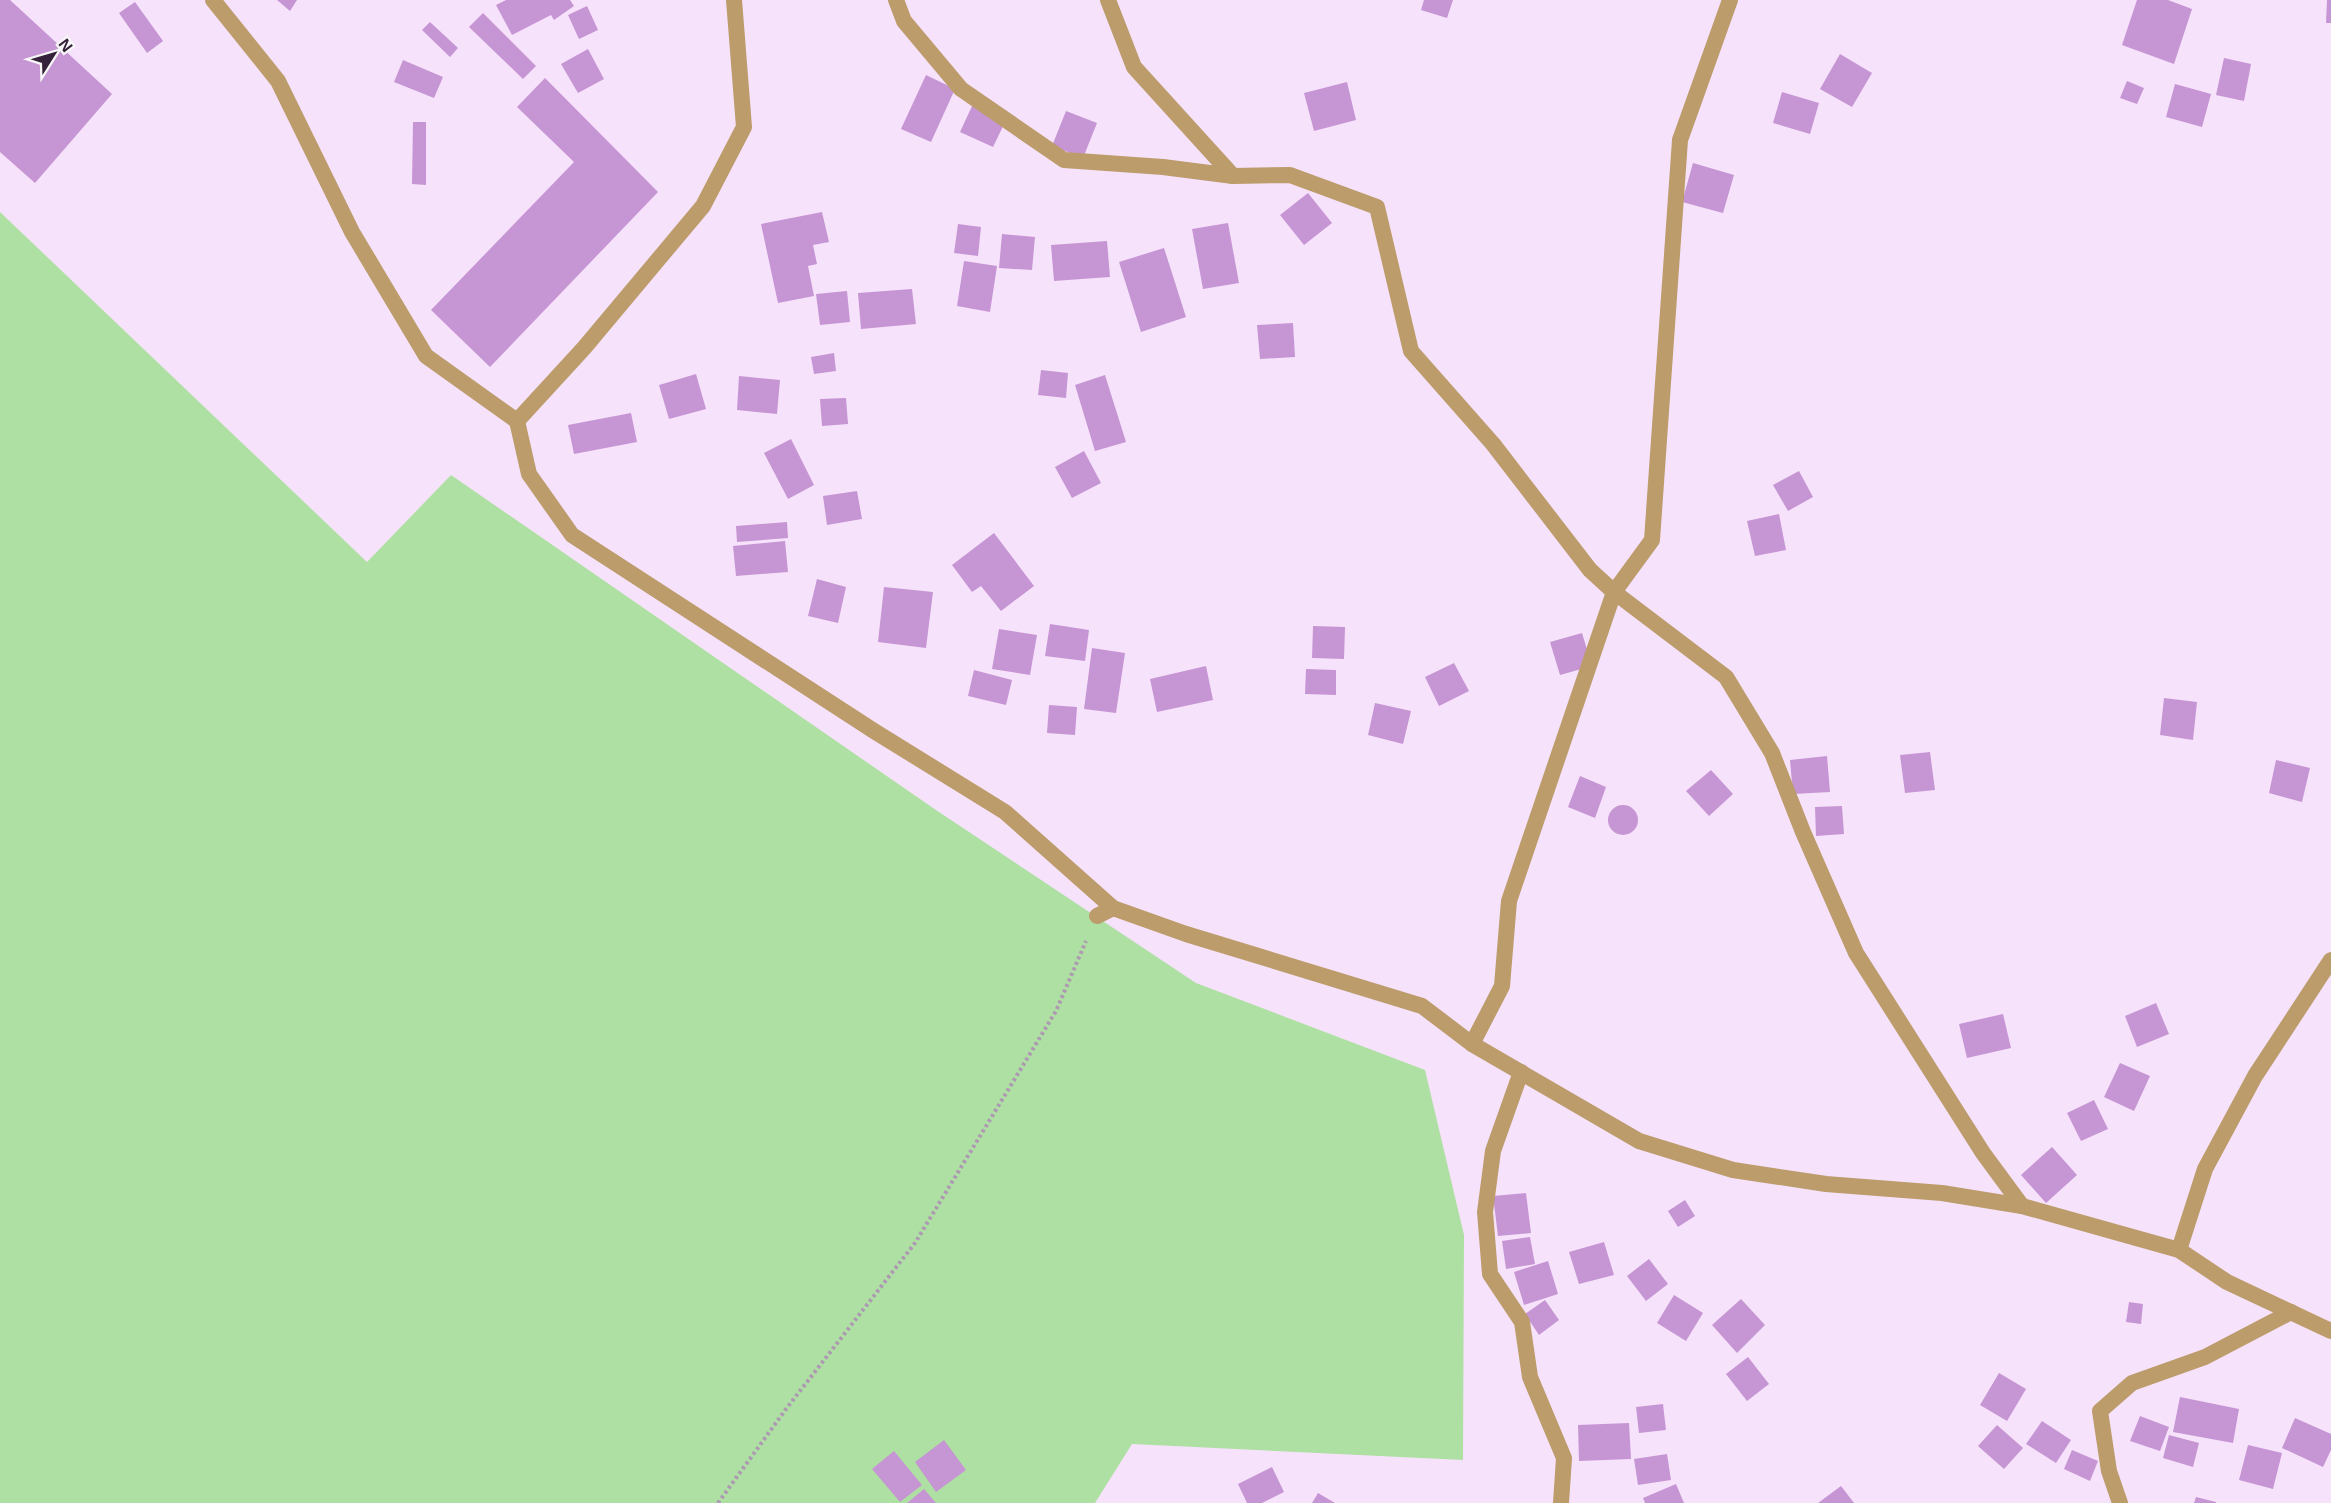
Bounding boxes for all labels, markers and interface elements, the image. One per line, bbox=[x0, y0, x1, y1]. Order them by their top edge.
north arrow bbox=[24, 24, 84, 84]
text: N bbox=[55, 36, 76, 55]

